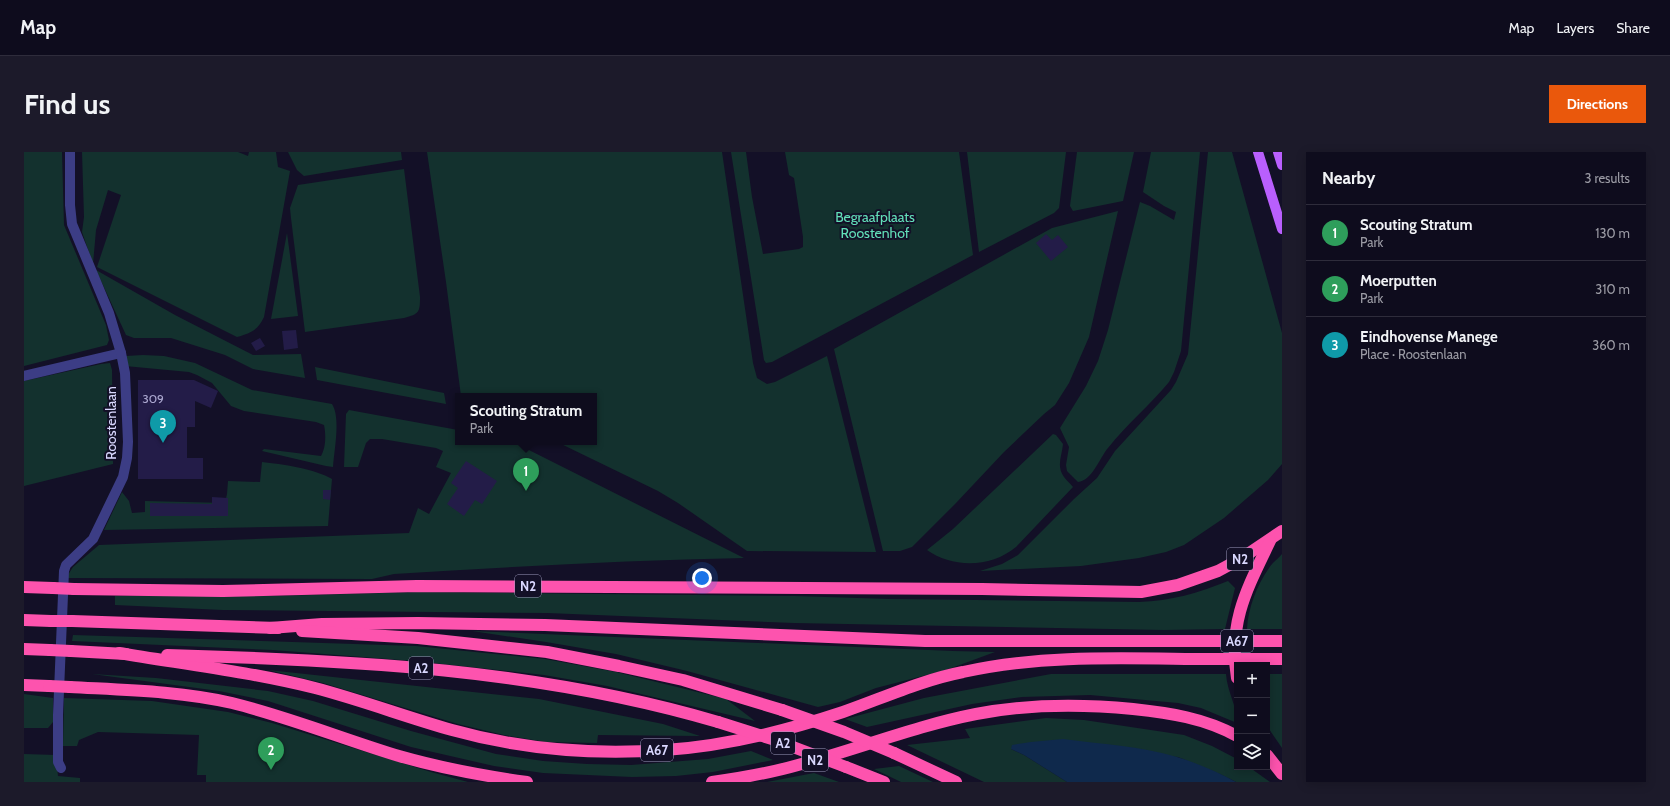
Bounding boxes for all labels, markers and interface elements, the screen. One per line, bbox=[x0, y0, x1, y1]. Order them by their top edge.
text: Map bbox=[20, 16, 56, 39]
text: Map bbox=[1509, 19, 1534, 37]
text: Layers bbox=[1556, 19, 1594, 37]
text: Share bbox=[1616, 19, 1650, 37]
button: Directions bbox=[1549, 85, 1646, 123]
text: Find us bbox=[24, 87, 110, 121]
text: Nearby bbox=[1322, 168, 1375, 188]
text: 3 results bbox=[1584, 170, 1630, 186]
park label: Begraafplaats Roostenhof bbox=[835, 208, 915, 242]
text: Scouting Stratum bbox=[1360, 216, 1473, 234]
text: 1 bbox=[1333, 225, 1337, 241]
text: 130 m bbox=[1595, 225, 1630, 241]
text: Park bbox=[1360, 234, 1383, 250]
text: Moerputten bbox=[1360, 272, 1437, 290]
text: 2 bbox=[1332, 281, 1338, 297]
text: 310 m bbox=[1595, 281, 1630, 297]
text: Park bbox=[1360, 290, 1383, 306]
text: Eindhovense Manege bbox=[1360, 328, 1498, 346]
text: 3 bbox=[1331, 337, 1339, 353]
text: 360 m bbox=[1592, 337, 1630, 353]
text: Place · Roostenlaan bbox=[1360, 346, 1466, 362]
street label: Roostenlaan bbox=[102, 386, 120, 460]
house number: 309 bbox=[142, 391, 164, 406]
popup bbox=[455, 393, 597, 445]
text: Scouting Stratum bbox=[470, 402, 582, 420]
pin: 3 bbox=[150, 410, 176, 443]
text: Park bbox=[470, 420, 493, 436]
pin: 1 bbox=[513, 458, 539, 491]
road number: N2 bbox=[1227, 548, 1253, 570]
your location bbox=[692, 568, 712, 588]
road number: N2 bbox=[515, 575, 541, 597]
road number: A67 bbox=[1221, 630, 1253, 652]
road number: A2 bbox=[409, 657, 433, 679]
map controls bbox=[1234, 662, 1270, 770]
button: + bbox=[1234, 662, 1270, 698]
button: − bbox=[1234, 698, 1270, 734]
road number: A2 bbox=[771, 732, 795, 754]
button: layers bbox=[1234, 734, 1270, 770]
pin: 2 bbox=[258, 737, 284, 770]
road number: A67 bbox=[641, 739, 673, 761]
road number: N2 bbox=[802, 749, 828, 771]

